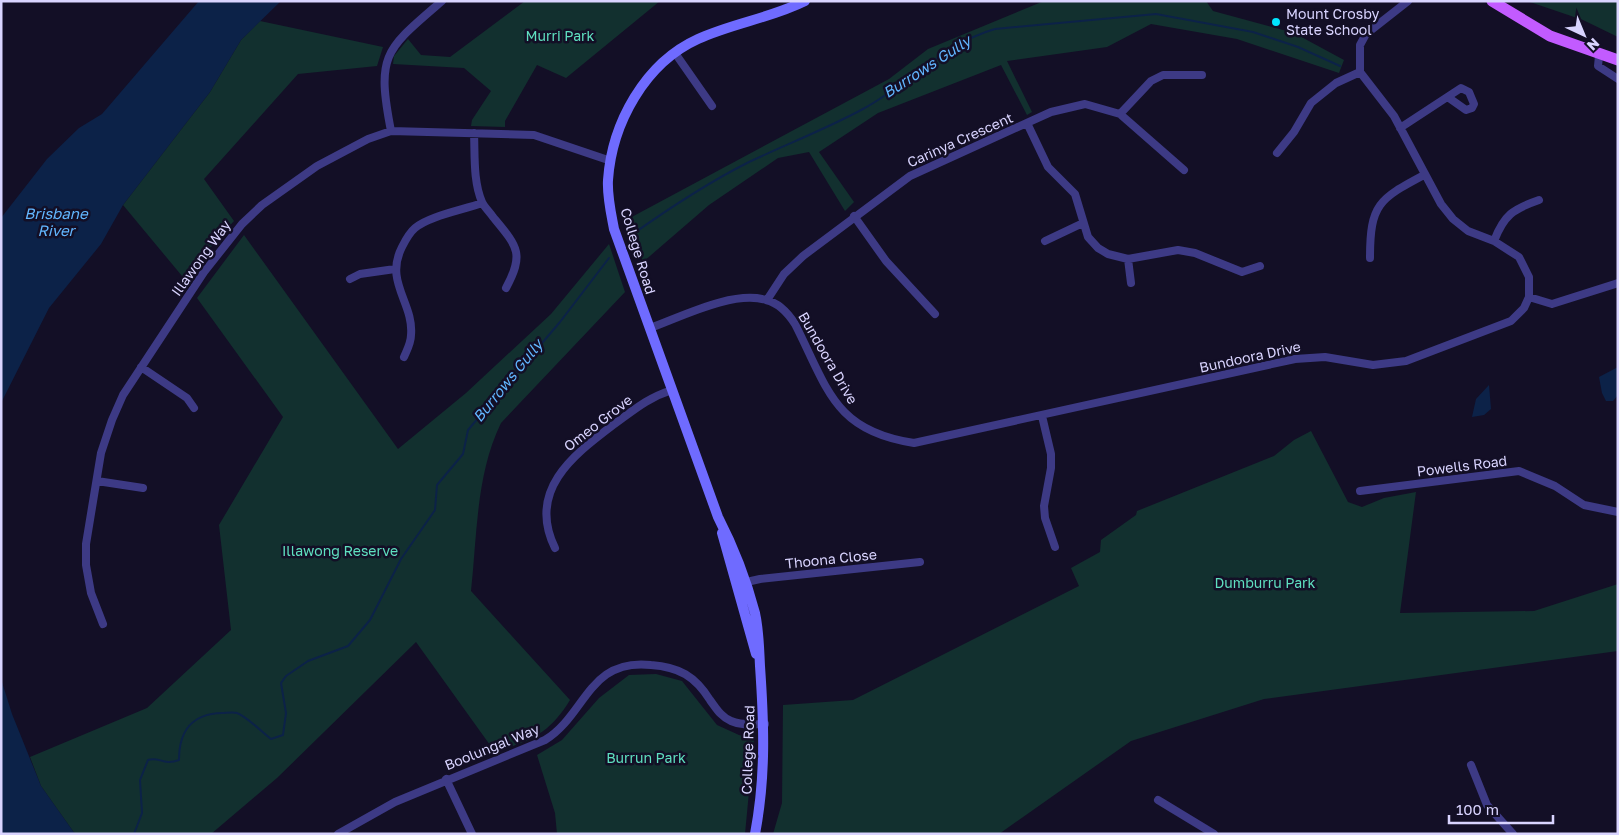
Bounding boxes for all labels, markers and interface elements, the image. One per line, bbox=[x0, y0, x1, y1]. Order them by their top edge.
place label: Mount Crosby State School bbox=[1286, 5, 1379, 38]
north arrow bbox=[1559, 10, 1609, 60]
marker: Mount Crosby State School bbox=[1270, 16, 1282, 28]
park label: Murri Park bbox=[526, 27, 595, 44]
water label: Burrows Gully bbox=[879, 30, 976, 102]
text: N bbox=[1584, 35, 1603, 55]
street label: Carinya Crescent bbox=[904, 109, 1015, 170]
water label: Brisbane River bbox=[24, 204, 89, 239]
street label: College Road bbox=[617, 206, 660, 296]
street label: Illawong Way bbox=[167, 216, 234, 299]
street label: Bundoora Drive bbox=[795, 309, 862, 407]
water label: Burrows Gully bbox=[469, 334, 548, 426]
street label: Bundoora Drive bbox=[1198, 337, 1302, 376]
street label: Omeo Grove bbox=[560, 391, 635, 454]
street label: Powells Road bbox=[1416, 452, 1508, 479]
park label: Illawong Reserve bbox=[282, 542, 398, 559]
street label: Thoona Close bbox=[784, 545, 878, 572]
park label: Dumburru Park bbox=[1215, 574, 1316, 591]
street label: College Road bbox=[737, 705, 758, 795]
street label: Boolungal Way bbox=[442, 720, 542, 773]
park label: Burrun Park bbox=[606, 749, 686, 766]
scale bar bbox=[1449, 792, 1553, 824]
text: 100 m bbox=[1456, 800, 1499, 818]

